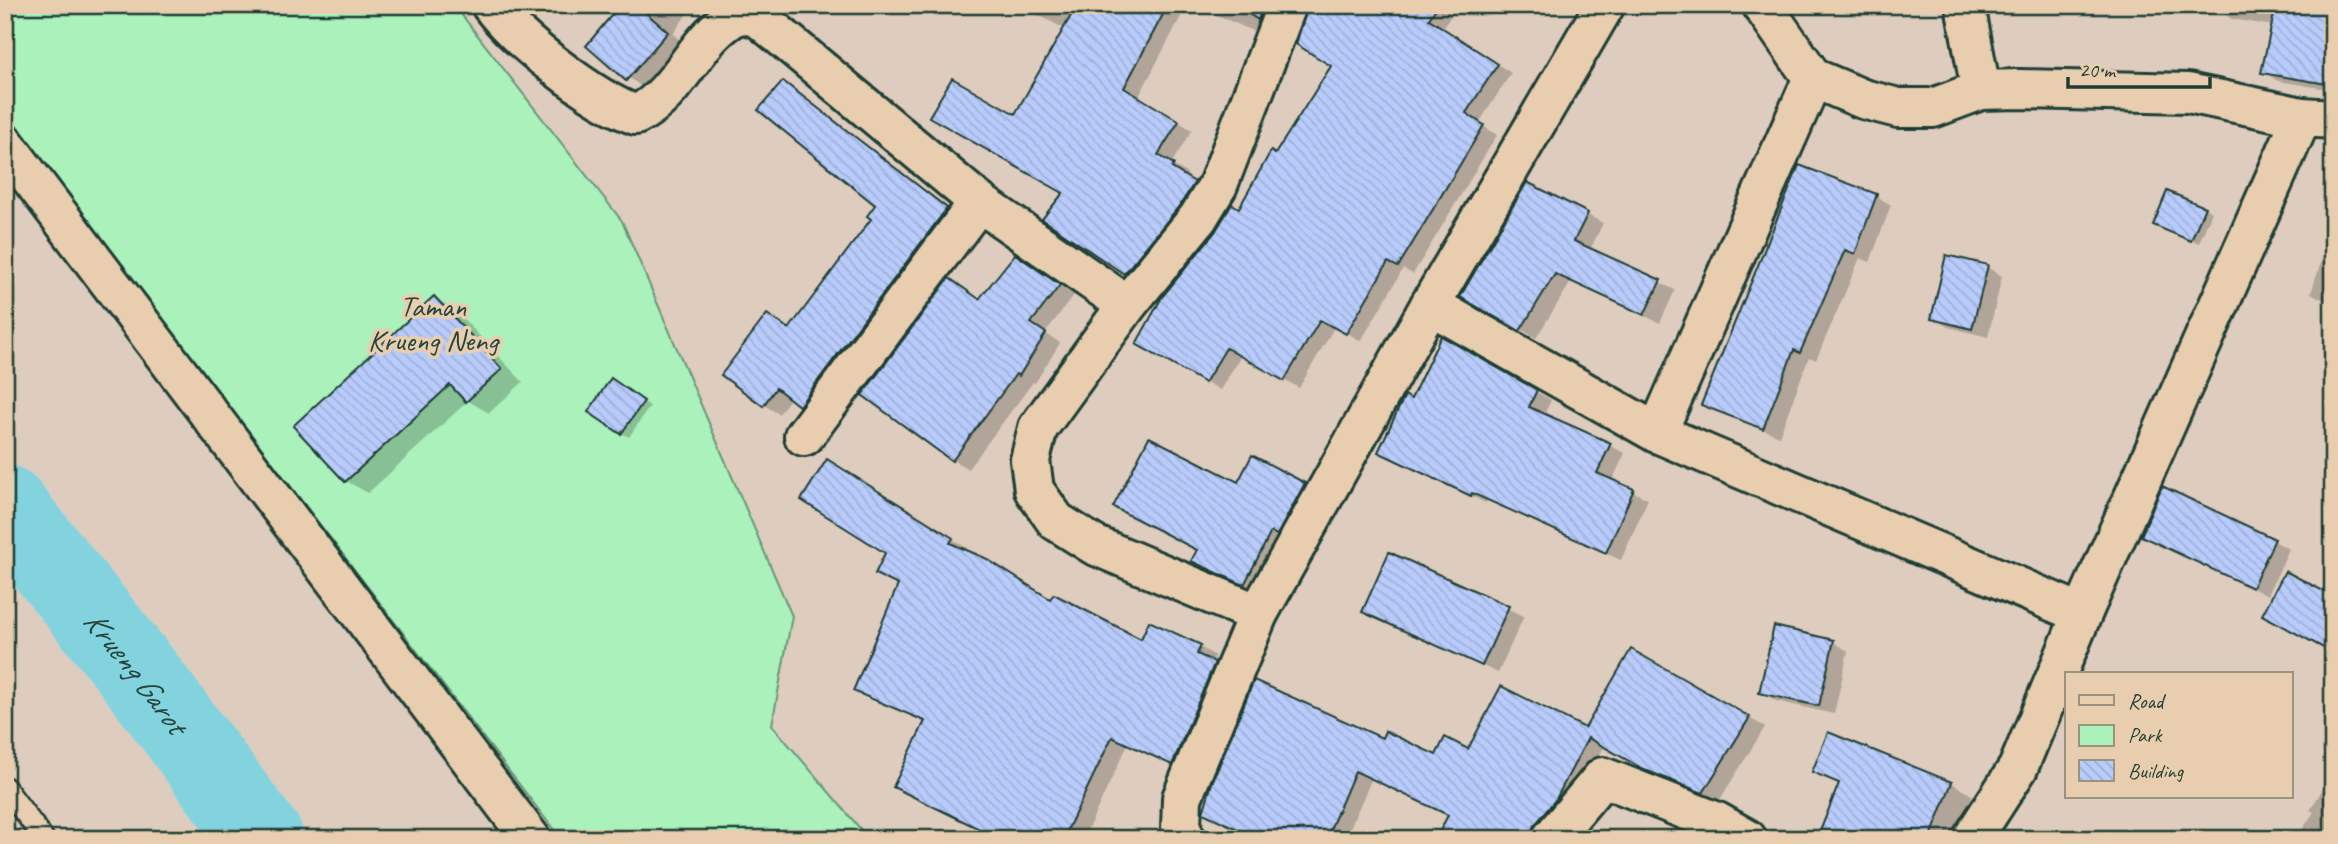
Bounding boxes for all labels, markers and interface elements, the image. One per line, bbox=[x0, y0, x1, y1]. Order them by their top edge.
scale bar bbox=[2068, 46, 2210, 90]
text: 20 m bbox=[2079, 57, 2117, 83]
park label: Taman Krueng Neng bbox=[368, 287, 500, 359]
water label: Krueng Garot bbox=[75, 601, 200, 746]
legend bbox=[2065, 672, 2292, 798]
text: Road bbox=[2128, 688, 2167, 714]
text: Park bbox=[2128, 722, 2163, 748]
text: Building bbox=[2128, 758, 2185, 784]

